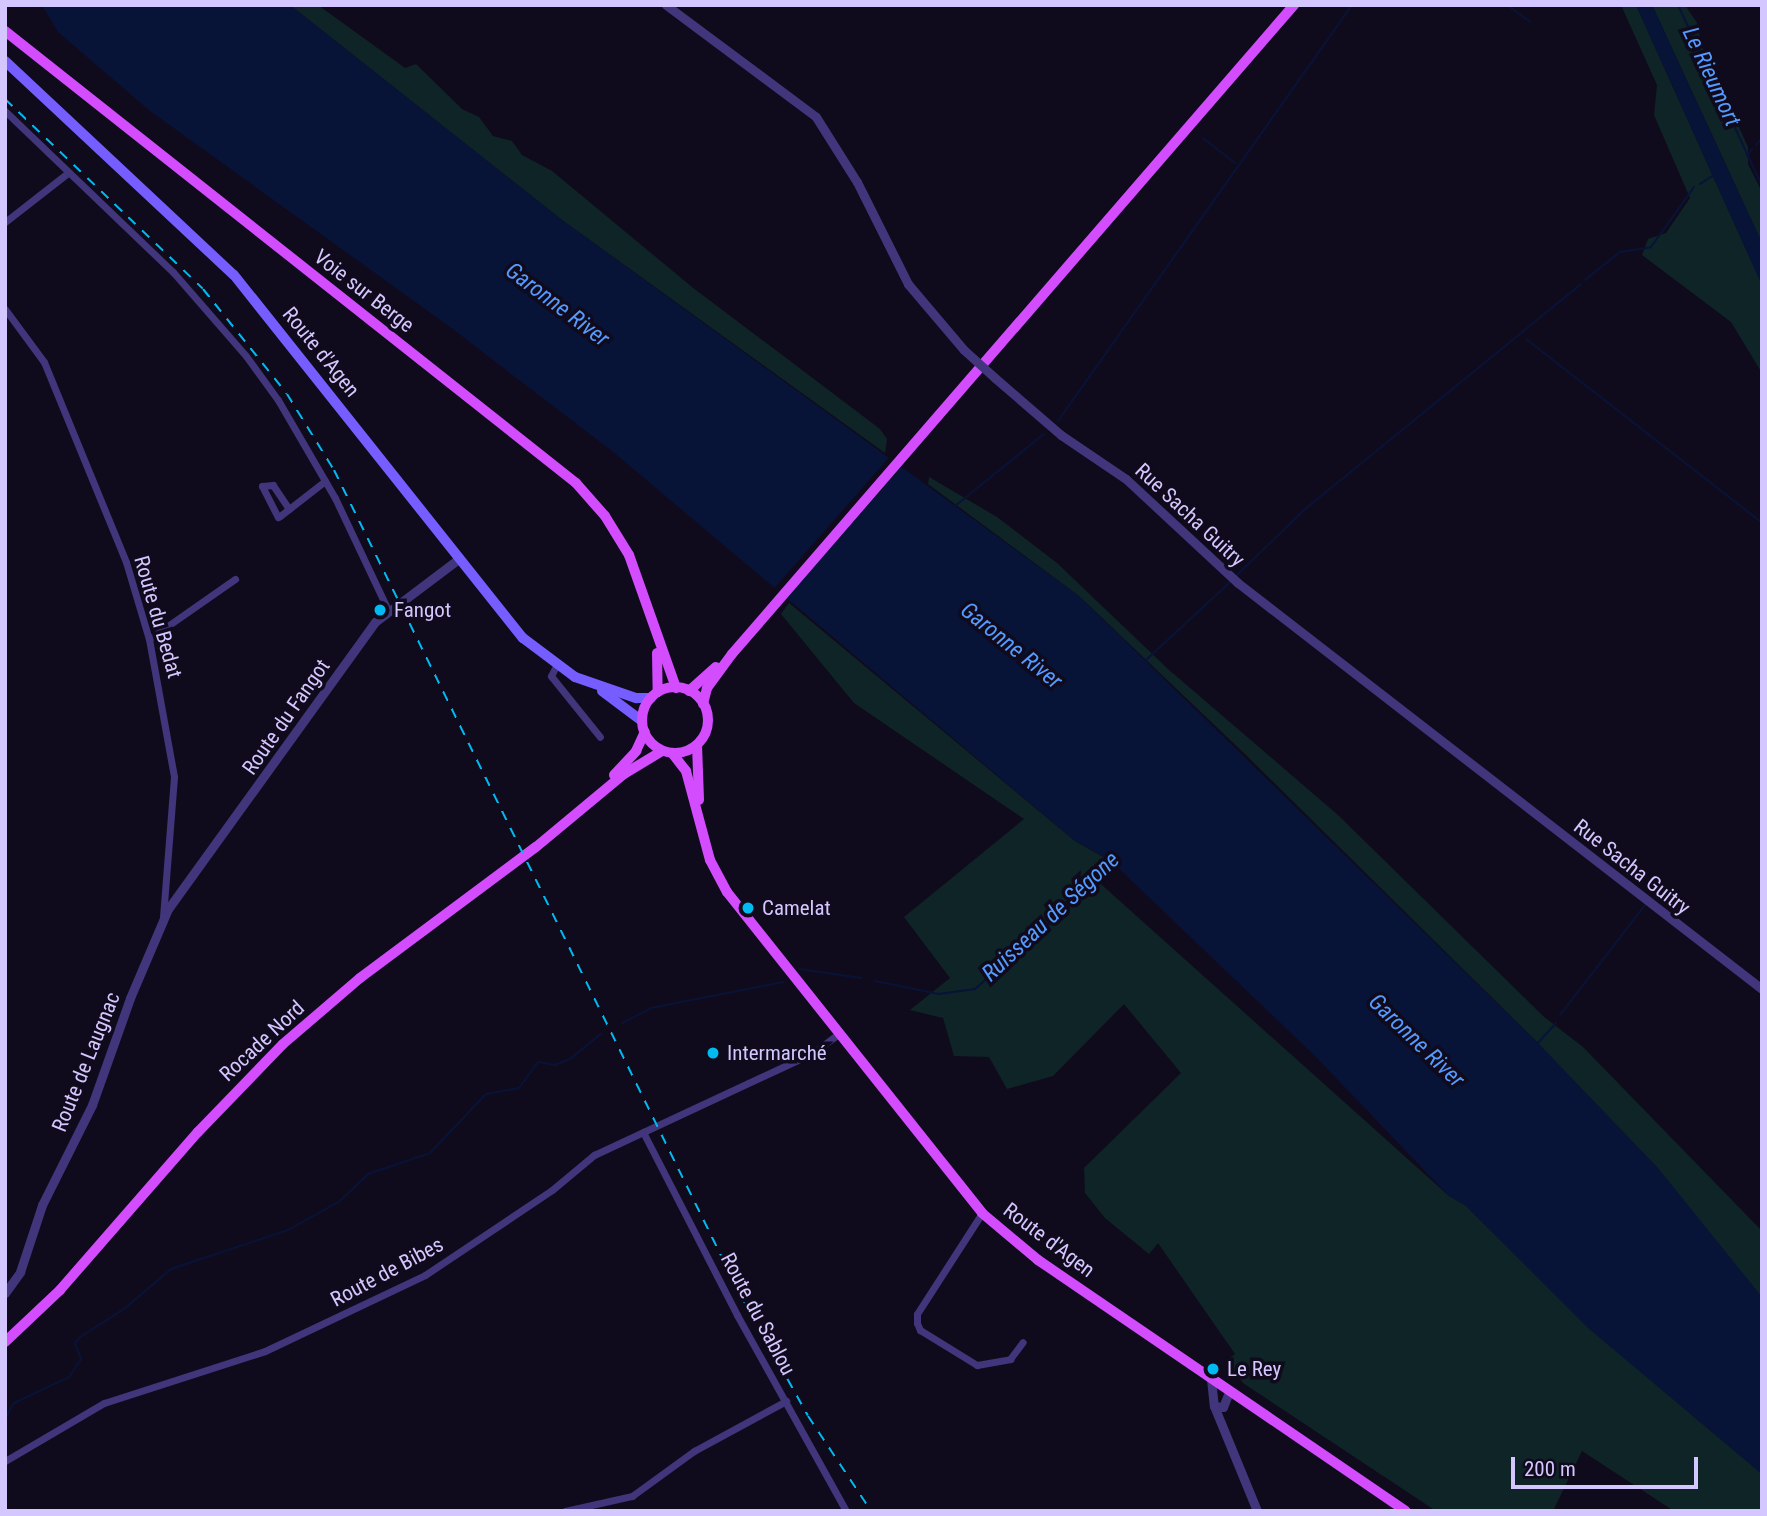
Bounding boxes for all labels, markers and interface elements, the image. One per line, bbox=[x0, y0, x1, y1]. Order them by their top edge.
water label: Le Rieumort bbox=[1676, 23, 1746, 131]
street label: Voie sur Berge bbox=[309, 244, 419, 338]
water label: Garonne River bbox=[500, 257, 614, 353]
street label: Route d'Agen bbox=[277, 302, 365, 402]
street label: Rue Sacha Guitry bbox=[1130, 458, 1250, 572]
street label: Route du Bedat bbox=[129, 553, 187, 681]
place label: Fangot bbox=[394, 597, 451, 623]
water label: Garonne River bbox=[955, 597, 1067, 695]
marker: Fangot bbox=[372, 602, 388, 618]
street label: Route du Fangot bbox=[237, 654, 335, 780]
street label: Rue Sacha Guitry bbox=[1569, 814, 1695, 920]
water label: Ruisseau de Ségone bbox=[977, 846, 1125, 988]
place label: Camelat bbox=[762, 895, 831, 921]
marker: Camelat bbox=[740, 900, 756, 916]
street label: Route de Laugnac bbox=[47, 989, 125, 1135]
water label: Garonne River bbox=[1362, 989, 1470, 1093]
street label: Rocade Nord bbox=[214, 995, 310, 1087]
place label: Intermarché bbox=[727, 1040, 827, 1066]
marker: Intermarché bbox=[705, 1045, 721, 1061]
street label: Route d'Agen bbox=[998, 1197, 1100, 1283]
street label: Route de Bibes bbox=[326, 1232, 448, 1312]
street label: Route du Sablou bbox=[715, 1249, 801, 1379]
place label: Le Rey bbox=[1227, 1356, 1281, 1382]
marker: Le Rey bbox=[1205, 1361, 1221, 1377]
scale bar bbox=[1515, 1442, 1702, 1486]
text: 200 m bbox=[1524, 1457, 1576, 1481]

